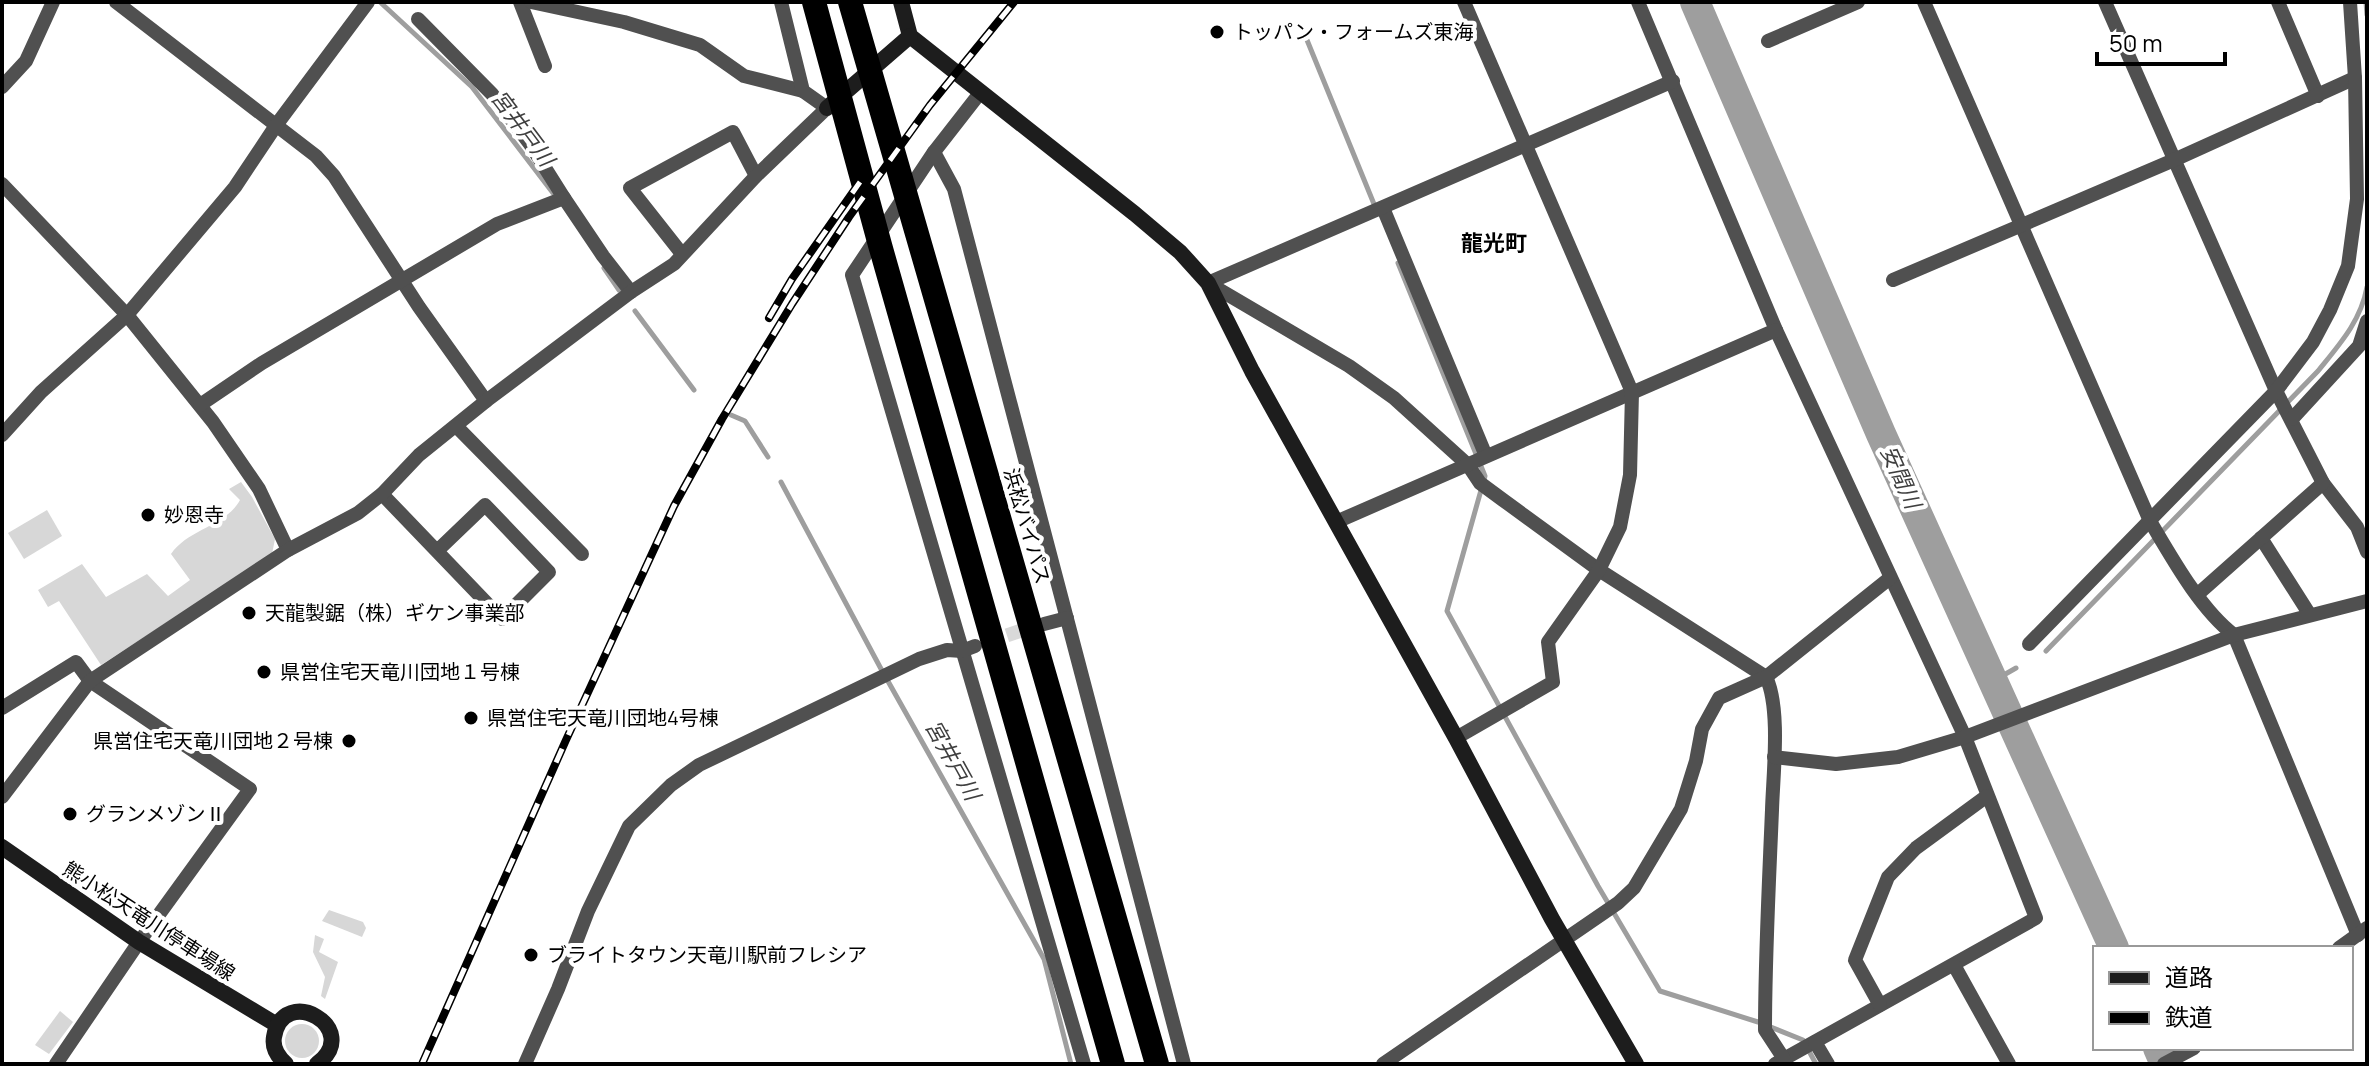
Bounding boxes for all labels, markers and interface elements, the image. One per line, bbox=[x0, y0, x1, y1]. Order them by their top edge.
scale bar bbox=[2097, 16, 2225, 66]
place label: トッパン・フォームズ東海 bbox=[1233, 18, 1473, 45]
marker: トッパン・フォームズ東海 bbox=[1208, 23, 1226, 41]
text: 50 m bbox=[2109, 26, 2163, 59]
water label: 宮井戸川 bbox=[485, 84, 563, 174]
district label: 龍光町 bbox=[1461, 228, 1527, 258]
water label: 安間川 bbox=[1874, 441, 1929, 515]
street label: 浜松バイパス bbox=[998, 465, 1057, 587]
place label: 妙恩寺 bbox=[164, 501, 224, 528]
marker: 妙恩寺 bbox=[139, 506, 157, 524]
place label: 天龍製鋸（株）ギケン事業部 bbox=[265, 599, 524, 626]
marker: 天龍製鋸（株）ギケン事業部 bbox=[240, 604, 258, 622]
place label: 県営住宅天竜川団地１号棟 bbox=[280, 658, 520, 685]
marker: 県営住宅天竜川団地１号棟 bbox=[255, 663, 273, 681]
place label: 県営住宅天竜川団地4号棟 bbox=[487, 704, 719, 731]
marker: 県営住宅天竜川団地4号棟 bbox=[462, 709, 480, 727]
water label: 宮井戸川 bbox=[919, 714, 988, 807]
place label: 県営住宅天竜川団地２号棟 bbox=[93, 727, 333, 754]
marker: 県営住宅天竜川団地２号棟 bbox=[340, 732, 358, 750]
place label: グランメゾンⅡ bbox=[86, 800, 225, 827]
marker: グランメゾンⅡ bbox=[61, 805, 79, 823]
street label: 熊小松天竜川停車場線 bbox=[58, 855, 240, 986]
place label: ブライトタウン天竜川駅前フレシア bbox=[547, 941, 867, 968]
marker: ブライトタウン天竜川駅前フレシア bbox=[522, 946, 540, 964]
legend bbox=[2093, 946, 2353, 1050]
text: 道路 bbox=[2165, 960, 2213, 993]
text: 鉄道 bbox=[2165, 1000, 2213, 1033]

